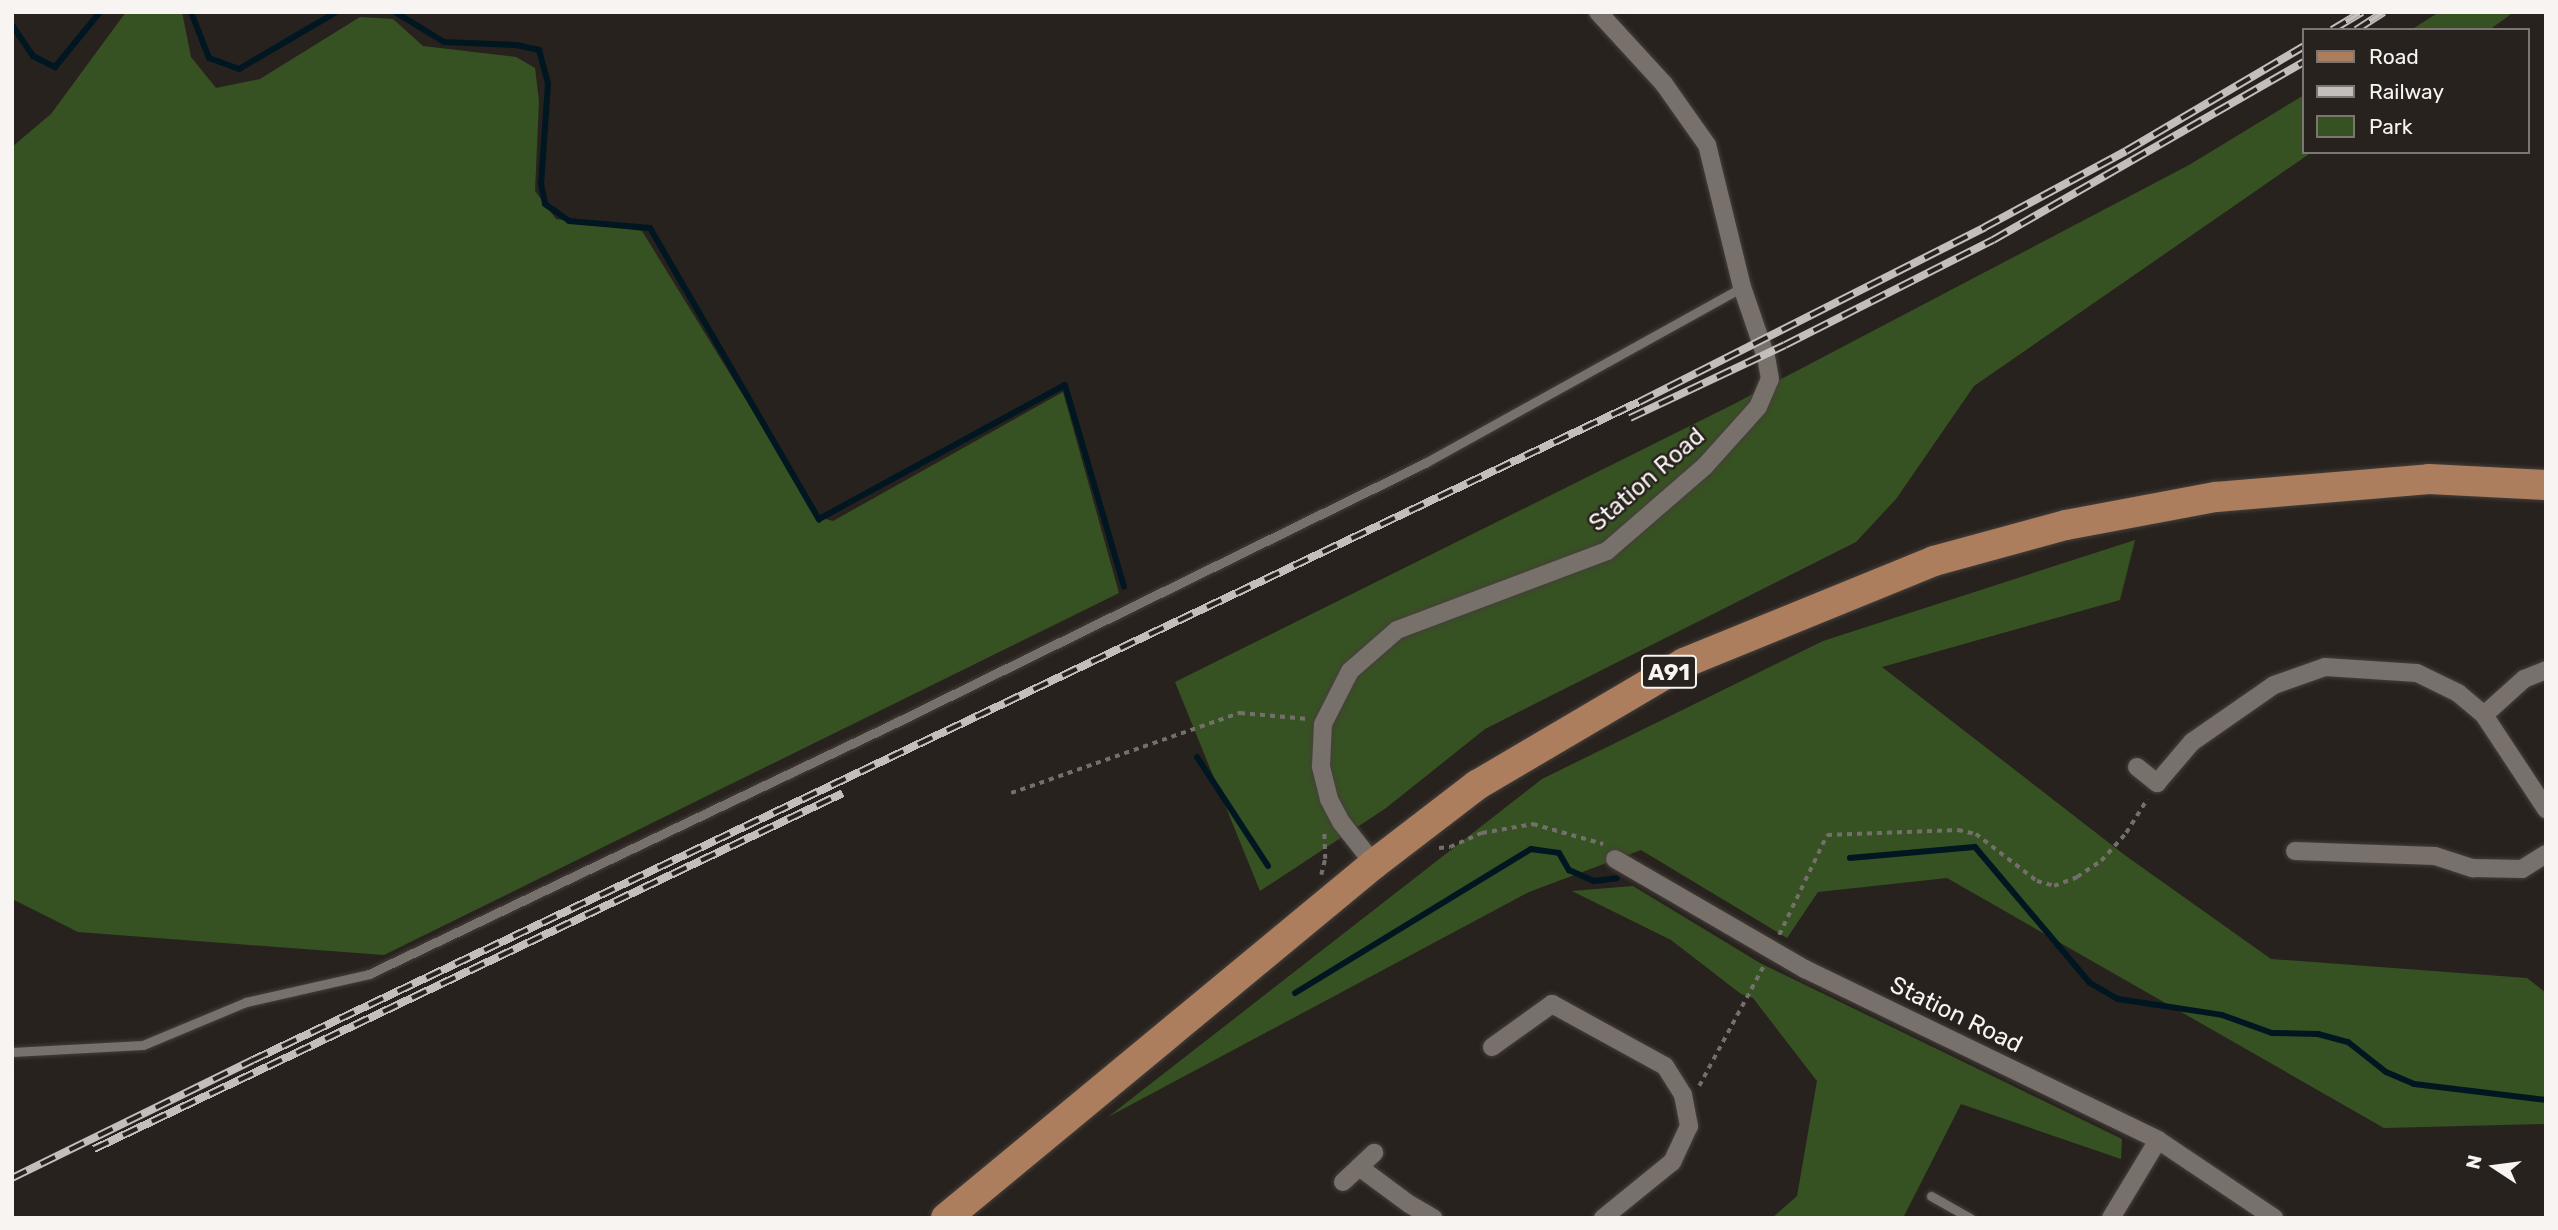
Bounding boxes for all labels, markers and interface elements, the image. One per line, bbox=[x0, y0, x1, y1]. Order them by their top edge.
legend bbox=[2302, 28, 2530, 154]
text: Road bbox=[2369, 44, 2419, 69]
text: Railway bbox=[2369, 79, 2444, 104]
text: Park bbox=[2369, 114, 2413, 139]
street label: Station Road bbox=[1583, 422, 1711, 538]
road number: A91 bbox=[1639, 652, 1699, 692]
street label: Station Road bbox=[1885, 971, 2027, 1059]
north arrow bbox=[2460, 1132, 2530, 1202]
text: N bbox=[2461, 1153, 2487, 1171]

